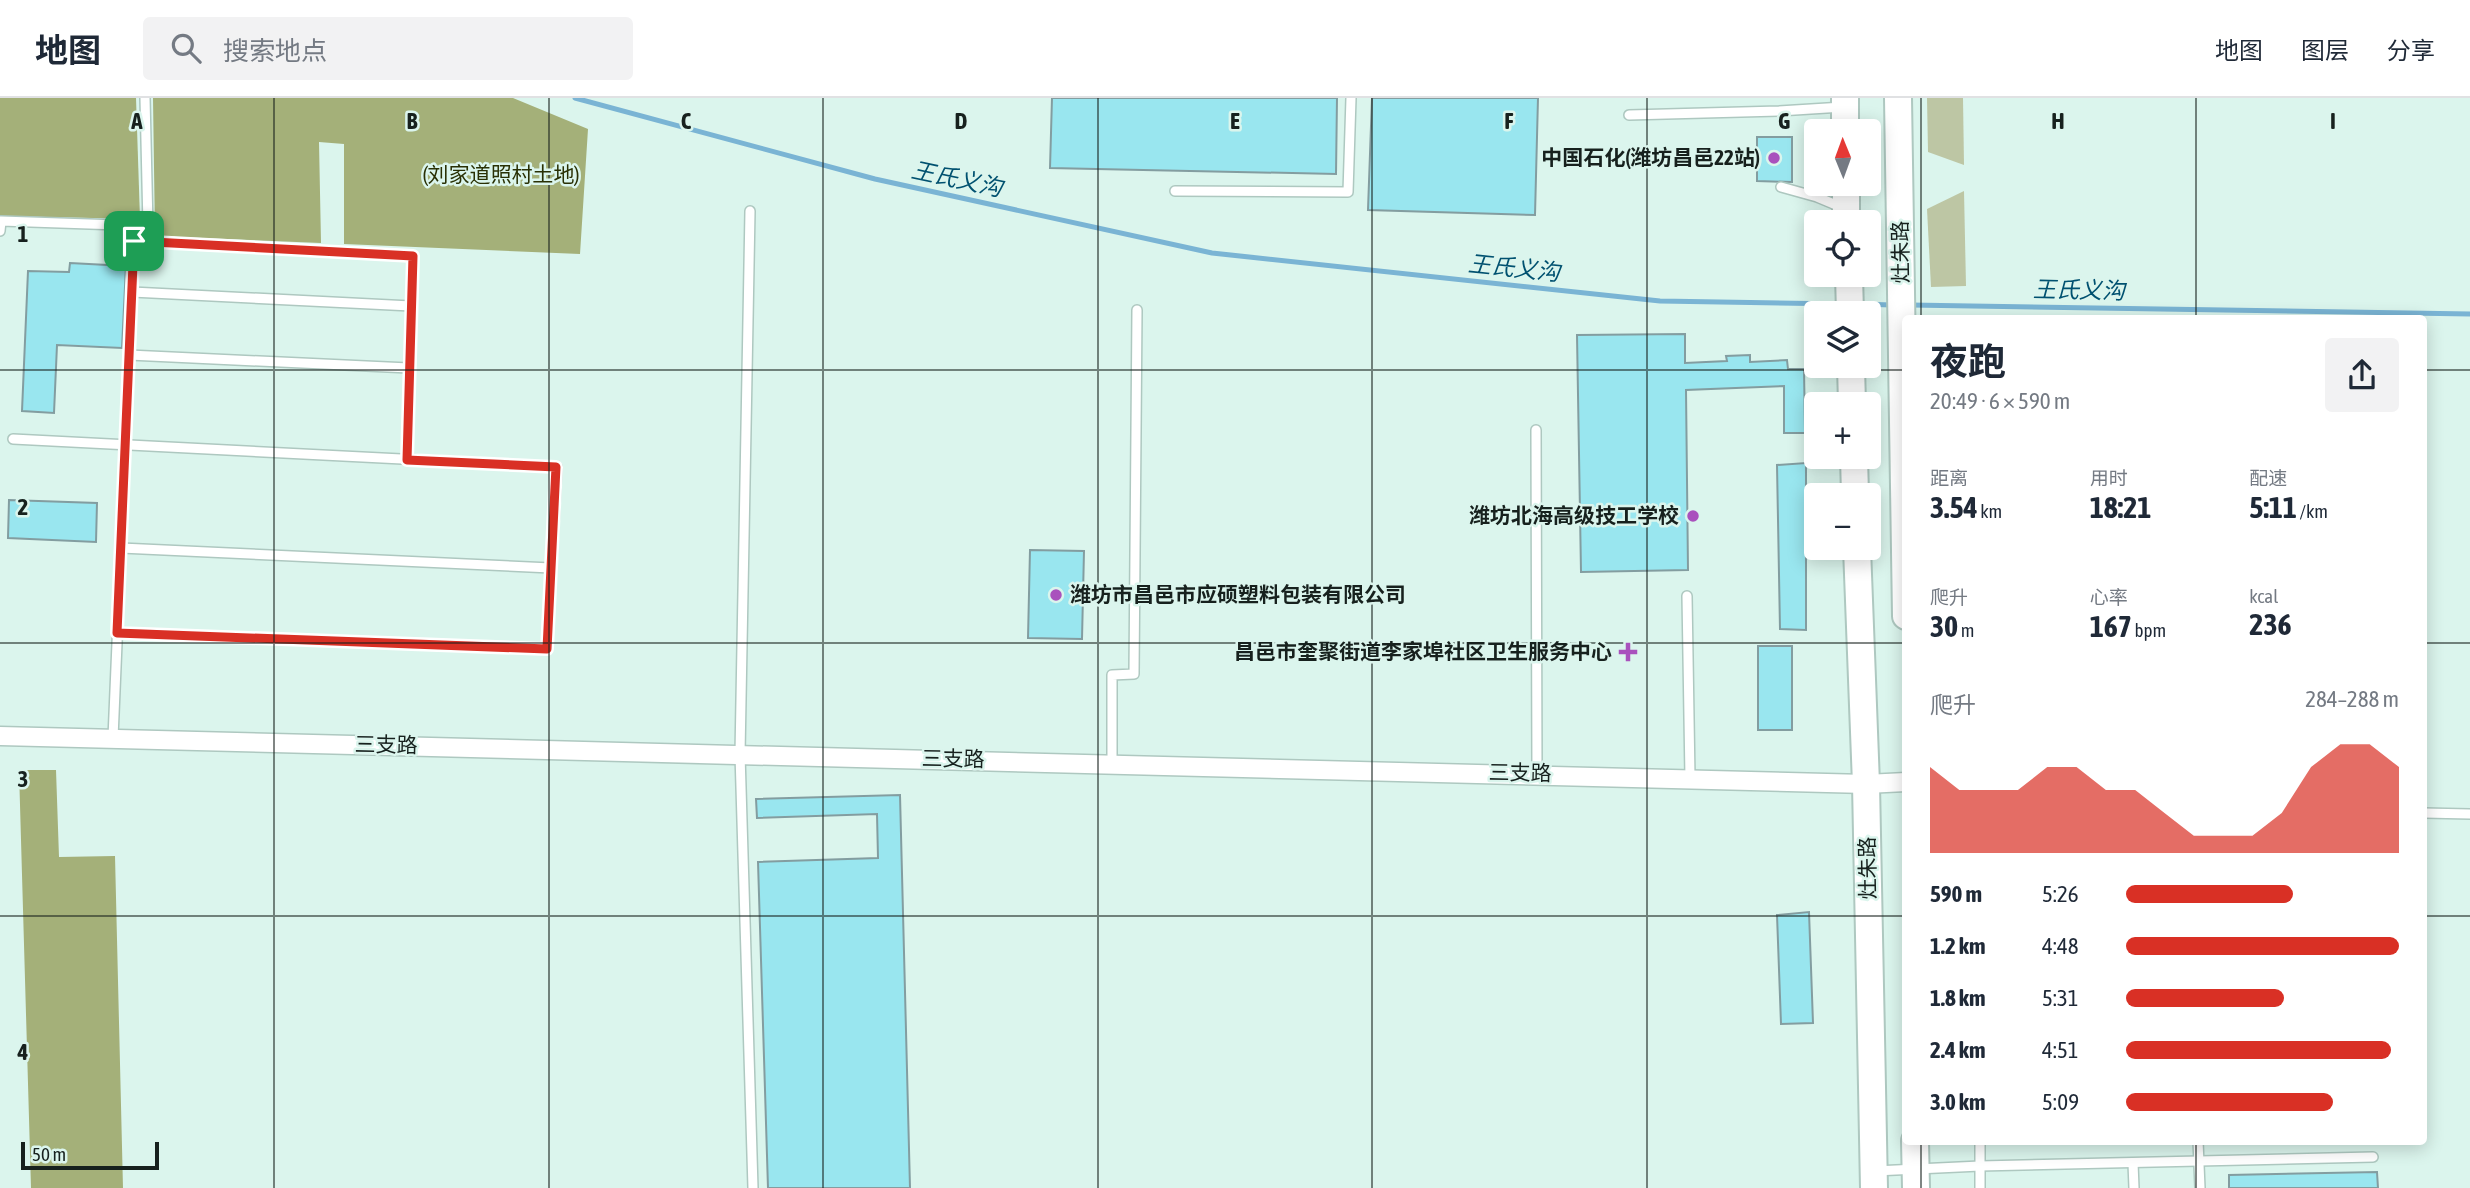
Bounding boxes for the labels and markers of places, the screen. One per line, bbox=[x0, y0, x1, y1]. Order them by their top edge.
place label: 中国石化(潍坊昌邑22站) bbox=[1541, 145, 1760, 169]
marker: 中国石化(潍坊昌邑22站) bbox=[1766, 150, 1782, 166]
pin bbox=[104, 211, 164, 271]
place label: 潍坊北海高级技工学校 bbox=[1469, 503, 1679, 527]
marker: 潍坊北海高级技工学校 bbox=[1685, 508, 1701, 524]
place label: 潍坊市昌邑市应硕塑料包装有限公司 bbox=[1070, 582, 1406, 606]
marker: 潍坊市昌邑市应硕塑料包装有限公司 bbox=[1048, 587, 1064, 603]
place label: 昌邑市奎聚街道李家埠社区卫生服务中心 bbox=[1234, 639, 1612, 663]
marker: 昌邑市奎聚街道李家埠社区卫生服务中心 bbox=[1618, 642, 1638, 662]

